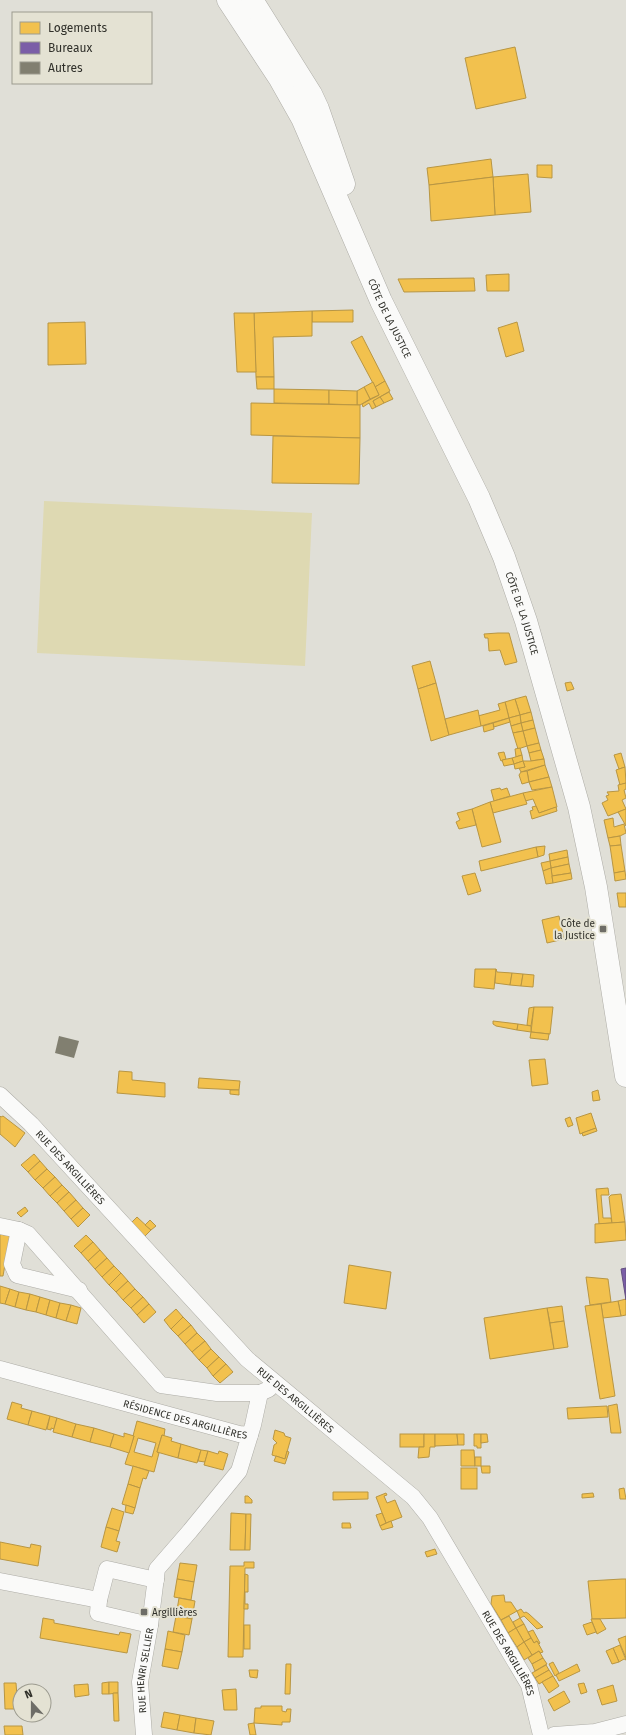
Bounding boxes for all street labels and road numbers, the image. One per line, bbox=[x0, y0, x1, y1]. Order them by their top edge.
street label: CÔTE DE LA JUSTICE bbox=[365, 277, 413, 360]
street label: CÔTE DE LA JUSTICE bbox=[502, 570, 540, 657]
street label: RUE DES ARGILLIÈRES bbox=[33, 1128, 107, 1208]
street label: RUE DES ARGILLIÈRES bbox=[254, 1365, 336, 1436]
street label: RÉSIDENCE DES ARGILLIÈRES bbox=[122, 1397, 248, 1442]
street label: RUE DES ARGILLIÈRES bbox=[479, 1609, 536, 1697]
street label: RUE HENRI SELLIER bbox=[135, 1627, 156, 1714]

